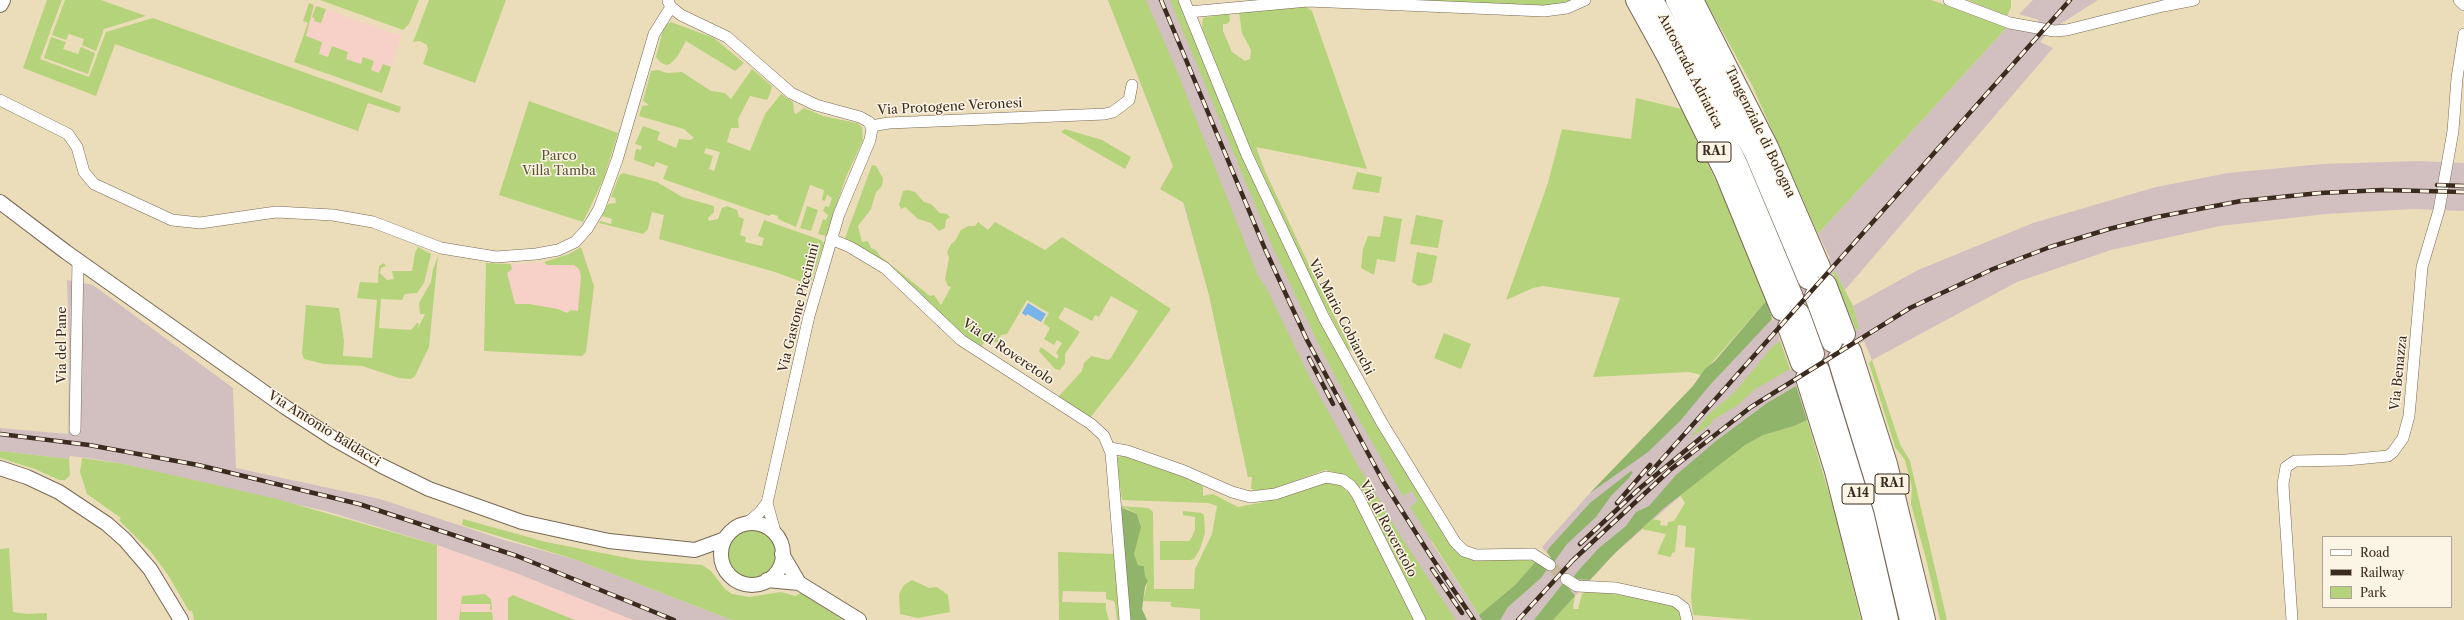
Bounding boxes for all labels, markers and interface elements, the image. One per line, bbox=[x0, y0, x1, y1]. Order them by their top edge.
street label: Autostrada Adriatica bbox=[1654, 11, 1726, 131]
street label: Tangenziale di Bologna bbox=[1721, 64, 1799, 200]
street label: Via Protogene Veronesi bbox=[877, 95, 1023, 119]
road number: RA1 bbox=[1697, 142, 1731, 162]
park label: Parco Villa Tamba bbox=[522, 148, 596, 179]
street label: Via Gastone Piccinini bbox=[775, 242, 823, 374]
street label: Via Mario Cobianchi bbox=[1305, 256, 1377, 378]
street label: Via del Pane bbox=[54, 307, 70, 383]
street label: Via di Roveretolo bbox=[959, 316, 1057, 388]
street label: Via Benazza bbox=[2387, 335, 2411, 411]
street label: Via Antonio Baldacci bbox=[265, 388, 383, 470]
road number: RA1 bbox=[1875, 474, 1909, 494]
street label: Via di Roveretolo bbox=[1356, 478, 1420, 580]
road number: A14 bbox=[1842, 484, 1874, 504]
legend bbox=[2322, 536, 2452, 608]
text: Road bbox=[2360, 545, 2390, 560]
text: Railway bbox=[2360, 565, 2405, 580]
text: Park bbox=[2360, 585, 2386, 600]

